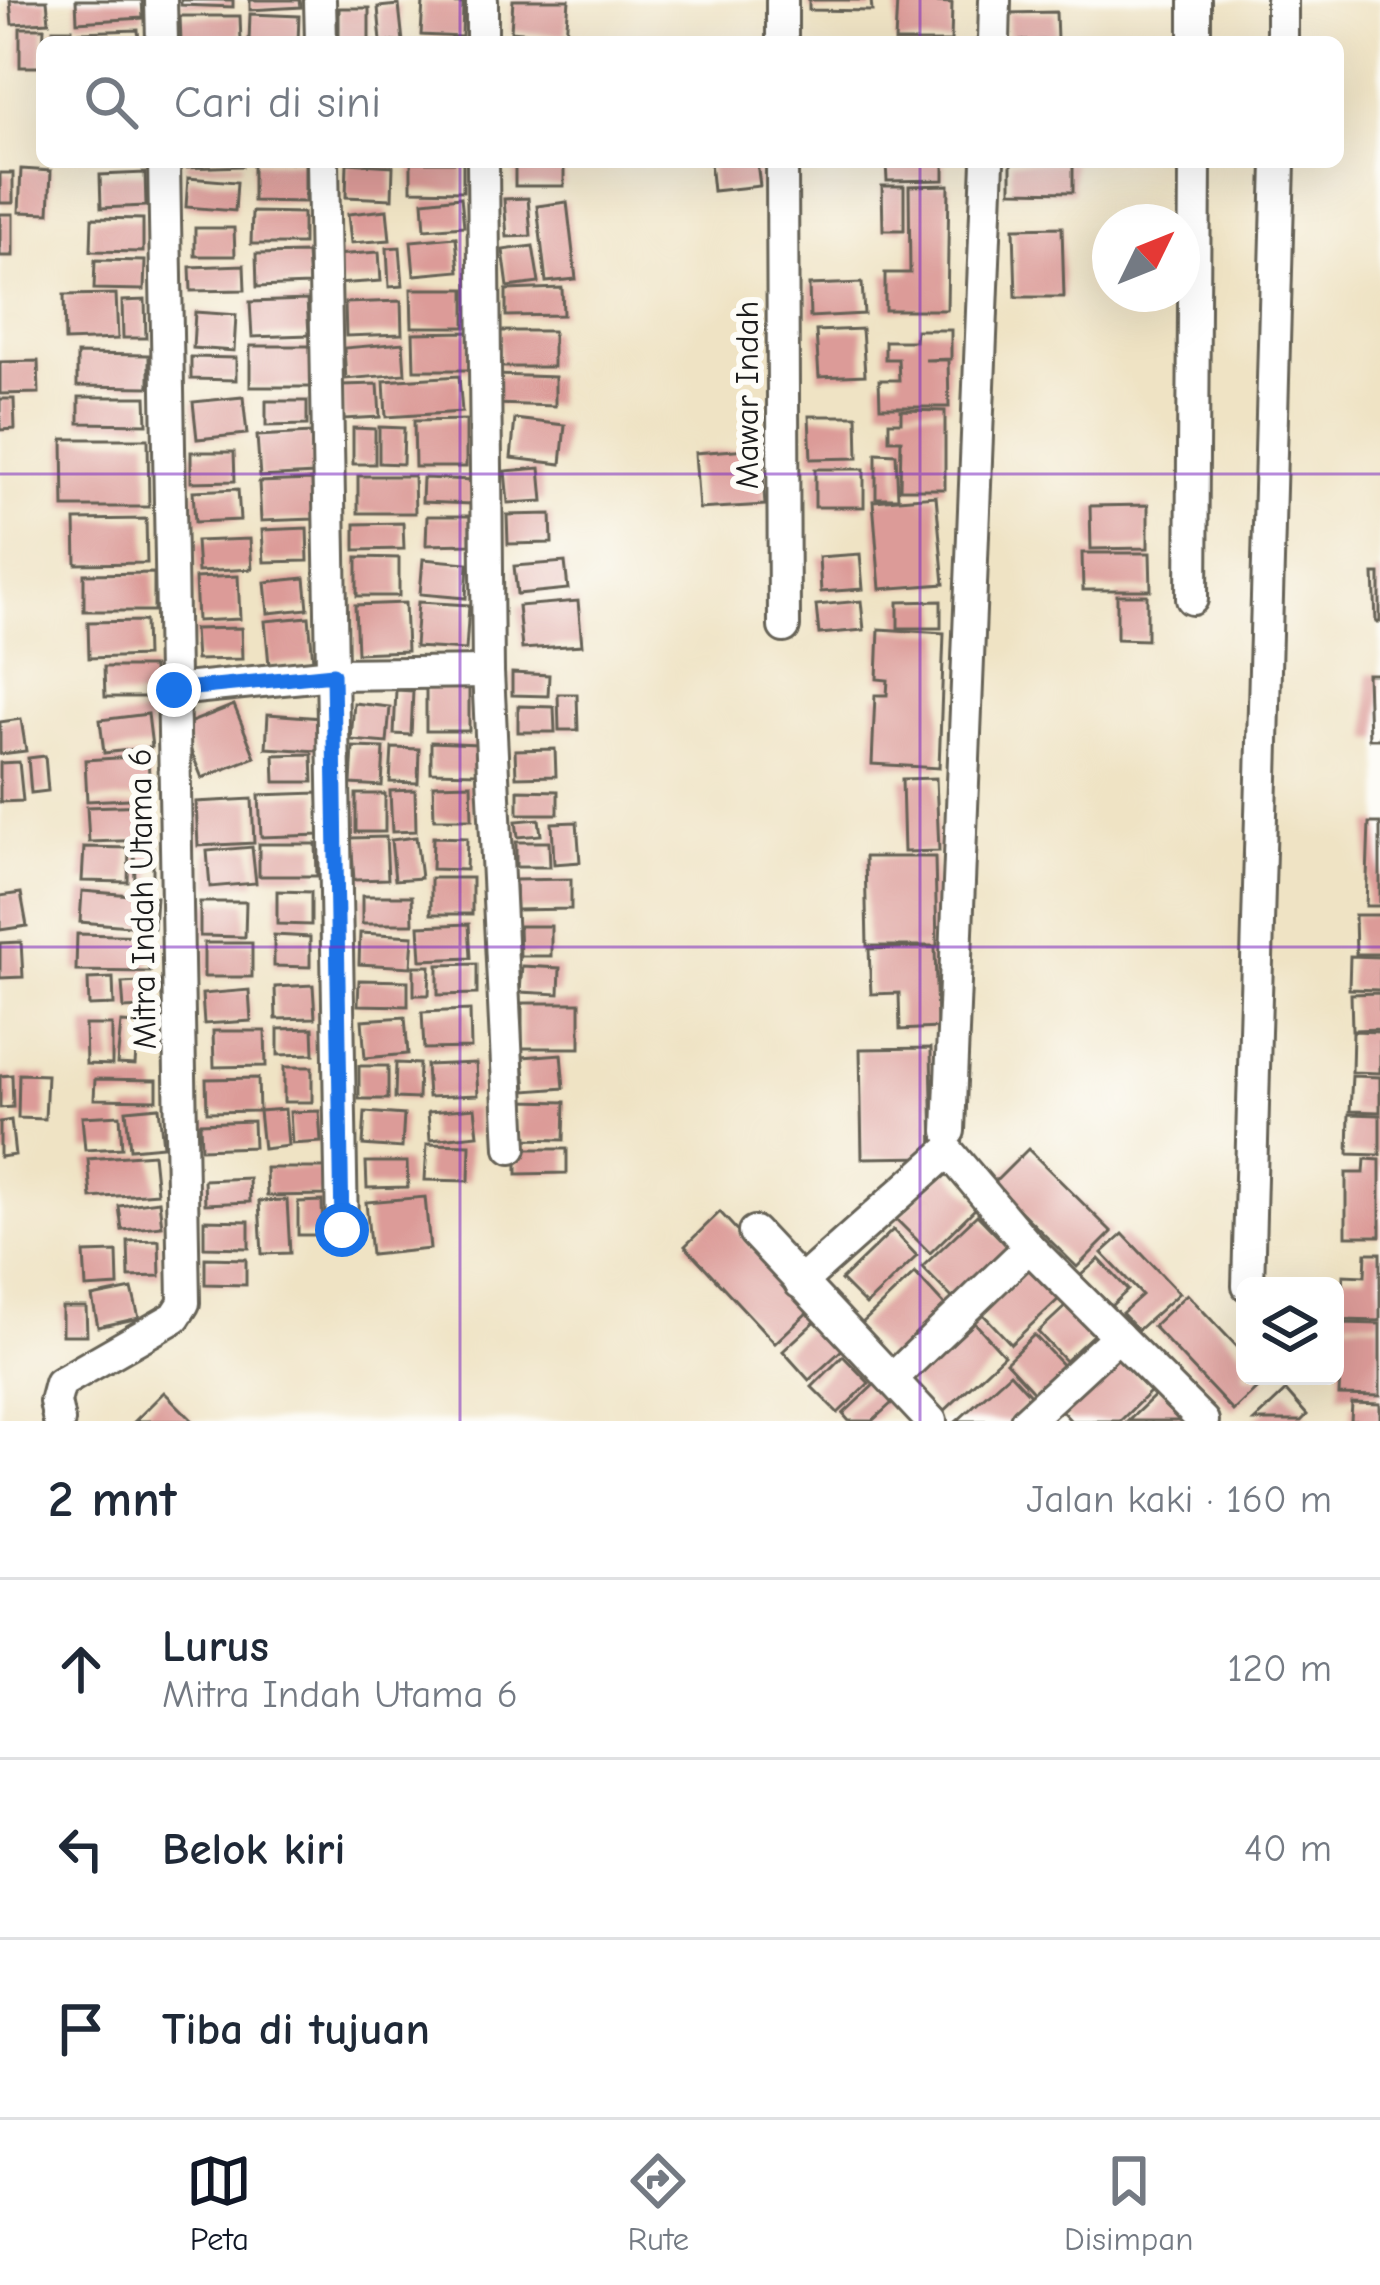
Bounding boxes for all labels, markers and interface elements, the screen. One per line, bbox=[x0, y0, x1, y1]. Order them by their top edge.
search box bbox=[36, 36, 1344, 168]
icon: search bbox=[78, 69, 144, 135]
text: Cari di sini bbox=[174, 76, 381, 128]
north arrow bbox=[1092, 204, 1200, 312]
street label: Mawar Indah bbox=[728, 301, 766, 489]
route end bbox=[147, 663, 201, 717]
street label: Mitra Indah Utama 6 bbox=[120, 748, 164, 1050]
route start bbox=[315, 1203, 369, 1257]
map controls bbox=[1236, 1277, 1344, 1385]
button: layers bbox=[1236, 1277, 1344, 1385]
text: 2 mnt bbox=[48, 1470, 177, 1529]
text: Jalan kaki · 160 m bbox=[1026, 1477, 1332, 1522]
text: Lurus bbox=[162, 1620, 269, 1672]
icon: ahead bbox=[48, 1636, 114, 1702]
text: 120 m bbox=[1227, 1646, 1332, 1691]
text: Mitra Indah Utama 6 bbox=[162, 1672, 518, 1717]
icon: left bbox=[48, 1816, 114, 1882]
text: Belok kiri bbox=[162, 1823, 345, 1875]
text: 40 m bbox=[1244, 1826, 1332, 1871]
icon: arrive bbox=[48, 1996, 114, 2062]
text: Tiba di tujuan bbox=[162, 2003, 430, 2055]
tab: Peta bbox=[186, 2148, 252, 2258]
tab: Rute bbox=[625, 2148, 691, 2258]
tab: Disimpan bbox=[1064, 2148, 1194, 2258]

